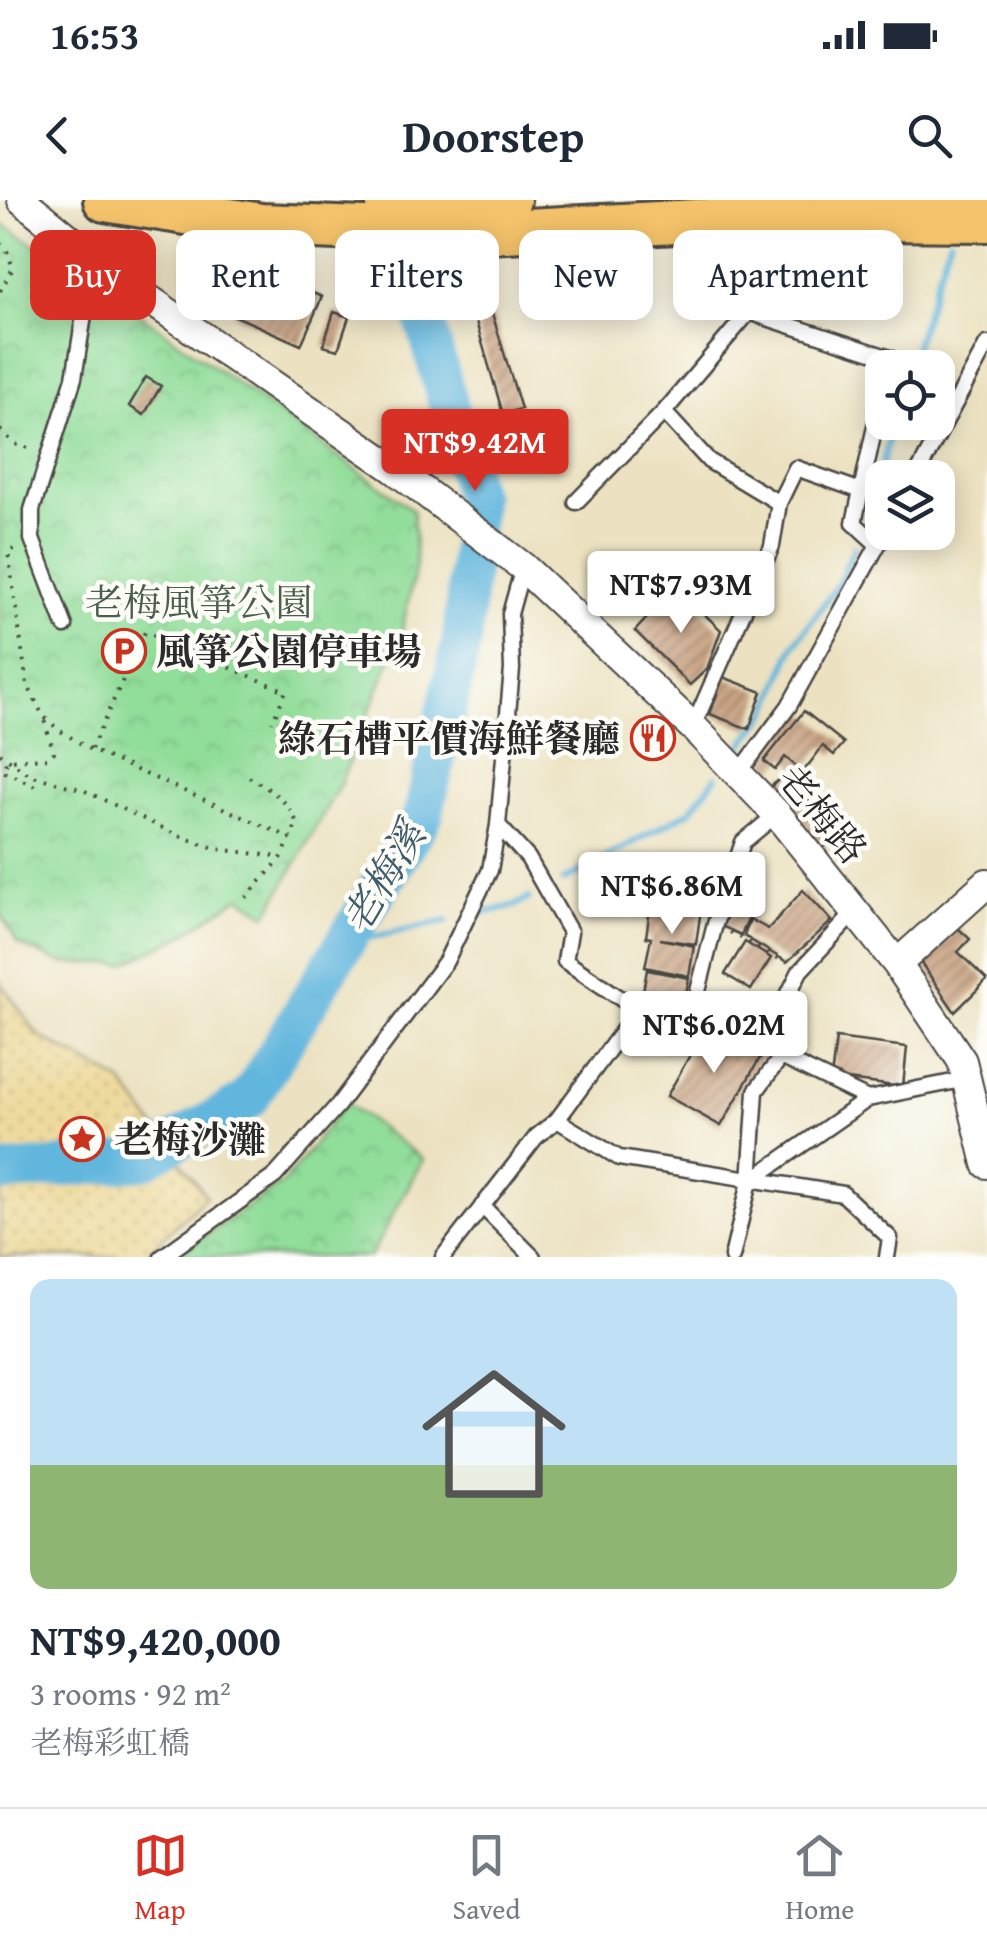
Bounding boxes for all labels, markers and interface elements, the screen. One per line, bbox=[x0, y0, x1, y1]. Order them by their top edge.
text: 16:53 bbox=[50, 7, 140, 63]
text: Doorstep bbox=[403, 103, 584, 168]
icon: back bbox=[30, 108, 85, 163]
icon: search bbox=[902, 108, 957, 163]
chip: Buy bbox=[30, 230, 156, 320]
chip: Rent bbox=[176, 230, 315, 320]
chip: Filters bbox=[335, 230, 499, 320]
chip: New bbox=[519, 230, 653, 320]
chip: Apartment bbox=[673, 230, 903, 320]
map controls bbox=[865, 350, 955, 550]
button: locate bbox=[865, 350, 955, 440]
pin: NT$9.42M bbox=[372, 409, 578, 494]
text: NT$9.42M bbox=[403, 418, 547, 465]
button: layers bbox=[865, 460, 955, 550]
pin: NT$7.93M bbox=[578, 551, 784, 636]
text: NT$7.93M bbox=[609, 560, 753, 607]
park label: 老梅風箏公園 bbox=[85, 574, 313, 630]
place label: 風箏公園停車場 bbox=[156, 623, 422, 679]
parking icon: 風箏公園停車場 bbox=[101, 628, 147, 674]
place label: 綠石槽平價海鮮餐廳 bbox=[278, 710, 620, 766]
restaurant icon: 綠石槽平價海鮮餐廳 bbox=[630, 715, 676, 761]
street label: 老梅路 bbox=[765, 752, 881, 876]
water label: 老梅溪 bbox=[327, 807, 441, 944]
pin: NT$6.86M bbox=[569, 852, 775, 937]
text: NT$6.86M bbox=[600, 861, 744, 908]
pin: NT$6.02M bbox=[611, 991, 817, 1076]
text: NT$6.02M bbox=[642, 1000, 786, 1047]
place label: 老梅沙灘 bbox=[114, 1111, 266, 1167]
place icon: 老梅沙灘 bbox=[59, 1116, 105, 1162]
icon: home bbox=[404, 1344, 584, 1524]
text: NT$9,420,000 bbox=[30, 1609, 281, 1670]
text: 3 rooms · 92 m² bbox=[30, 1670, 231, 1717]
text: 老梅彩虹橋 bbox=[30, 1719, 190, 1766]
tab: Map bbox=[133, 1828, 188, 1929]
tab: Saved bbox=[453, 1828, 520, 1929]
tab: Home bbox=[786, 1828, 854, 1929]

